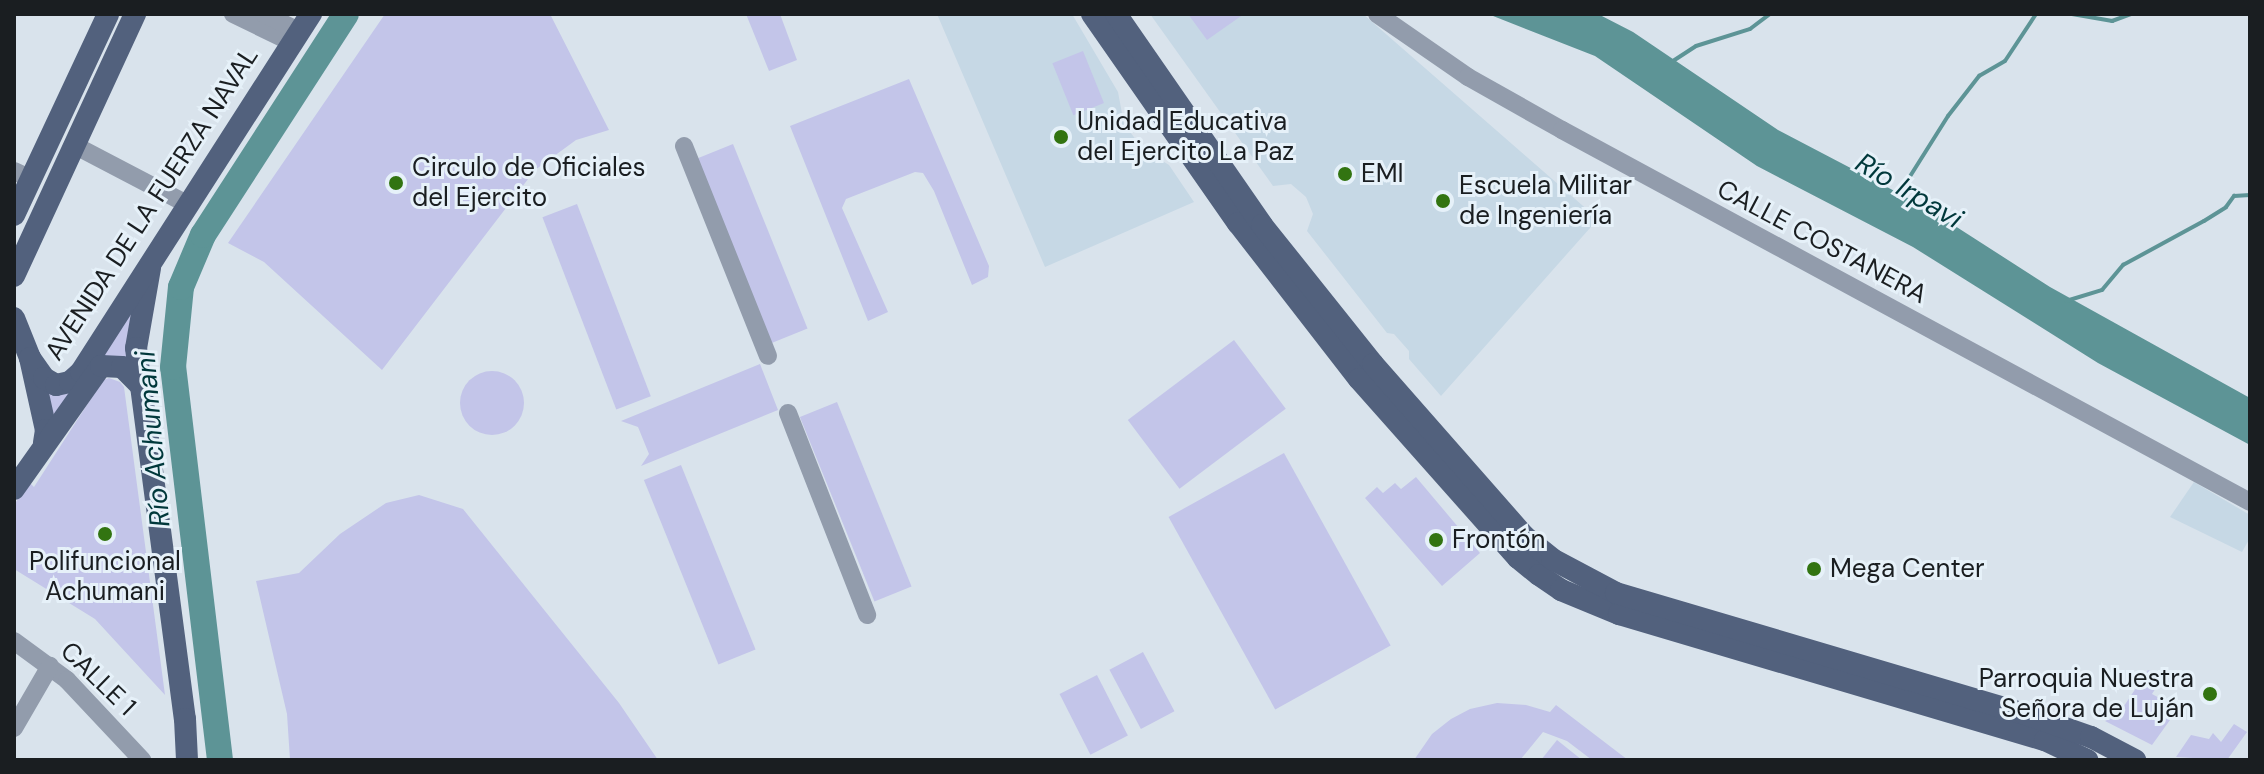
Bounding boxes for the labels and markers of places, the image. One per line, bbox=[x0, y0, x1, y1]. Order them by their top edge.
place label: Unidad Educativa del Ejercito La Paz bbox=[1077, 106, 1294, 168]
marker: Unidad Educativa del Ejercito La Paz bbox=[1052, 128, 1070, 146]
place label: Circulo de Oficiales del Ejercito bbox=[412, 152, 646, 214]
place label: EMI bbox=[1361, 158, 1404, 190]
marker: EMI bbox=[1336, 165, 1354, 183]
place label: Escuela Militar de Ingeniería bbox=[1459, 170, 1632, 232]
marker: Circulo de Oficiales del Ejercito bbox=[387, 174, 405, 192]
marker: Escuela Militar de Ingeniería bbox=[1434, 192, 1452, 210]
place label: Frontón bbox=[1452, 524, 1546, 556]
marker: Polifuncional Achumani bbox=[96, 525, 114, 543]
marker: Frontón bbox=[1427, 531, 1445, 549]
place label: Polifuncional Achumani bbox=[29, 546, 181, 608]
place label: Mega Center bbox=[1830, 553, 1985, 585]
marker: Mega Center bbox=[1805, 560, 1823, 578]
place label: Parroquia Nuestra Señora de Luján bbox=[1979, 663, 2194, 724]
marker: Parroquia Nuestra Señora de Luján bbox=[2201, 685, 2219, 703]

